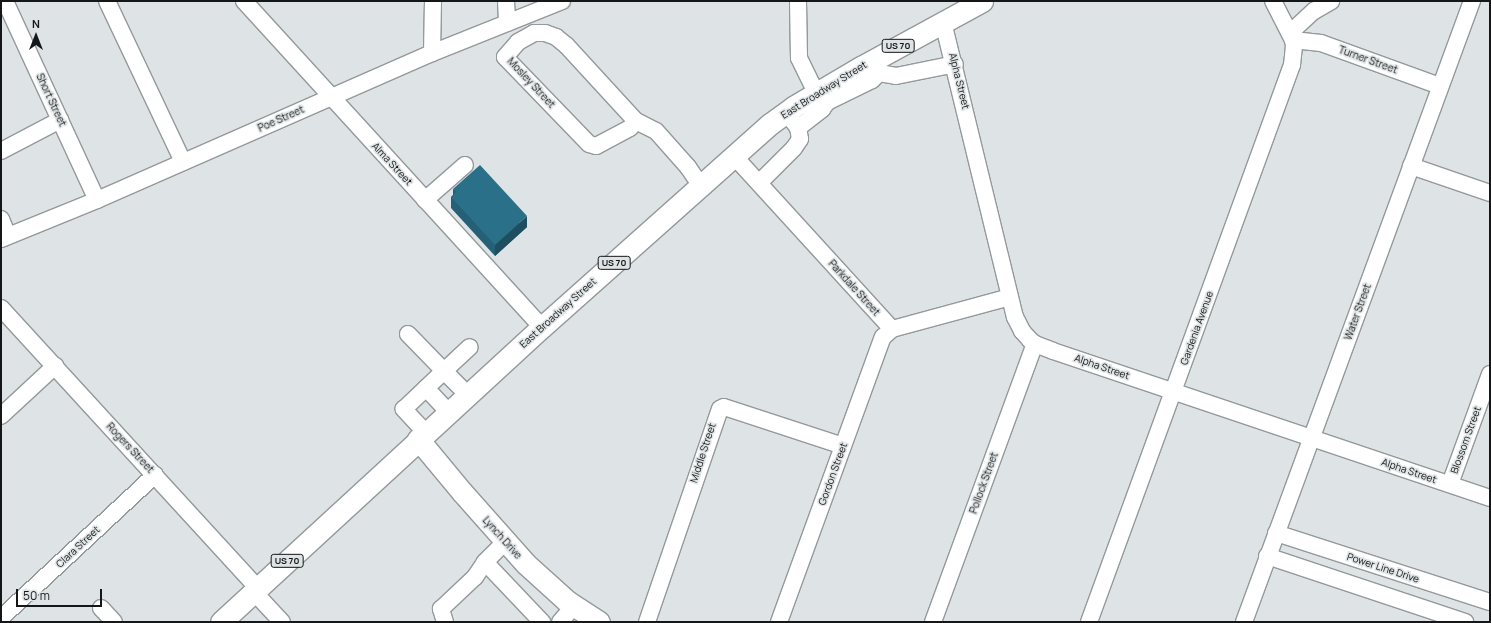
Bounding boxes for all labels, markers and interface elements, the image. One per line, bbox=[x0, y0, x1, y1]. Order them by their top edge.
north arrow bbox=[16, 16, 56, 56]
text: N bbox=[32, 16, 40, 31]
road number: US 70 bbox=[881, 39, 915, 53]
street label: Turner Street bbox=[1337, 44, 1399, 76]
street label: Alpha Street bbox=[946, 52, 972, 110]
street label: Mosley Street bbox=[505, 55, 557, 111]
street label: East Broadway Street bbox=[779, 59, 869, 121]
street label: Short Street bbox=[34, 72, 68, 128]
street label: Poe Street bbox=[256, 104, 306, 134]
street label: Alma Street bbox=[369, 140, 415, 188]
road number: US 70 bbox=[597, 256, 631, 270]
street label: Parkdale Street bbox=[826, 258, 882, 318]
street label: East Broadway Street bbox=[517, 275, 599, 351]
street label: Water Street bbox=[1342, 282, 1374, 342]
street label: Gardenia Avenue bbox=[1178, 289, 1216, 367]
street label: Alpha Street bbox=[1073, 352, 1131, 382]
street label: Blossom Street bbox=[1448, 405, 1484, 475]
street label: Rogers Street bbox=[104, 421, 156, 475]
street label: Middle Street bbox=[688, 422, 718, 484]
street label: Gordon Street bbox=[816, 441, 850, 507]
street label: Pollock Street bbox=[967, 451, 1001, 515]
street label: Alpha Street bbox=[1380, 456, 1438, 486]
street label: Lynch Drive bbox=[480, 514, 524, 562]
street label: Clara Street bbox=[54, 524, 102, 570]
street label: Power Line Drive bbox=[1345, 551, 1421, 585]
road number: US 70 bbox=[270, 554, 304, 568]
scale bar bbox=[18, 581, 104, 607]
text: 50 m bbox=[23, 587, 50, 604]

